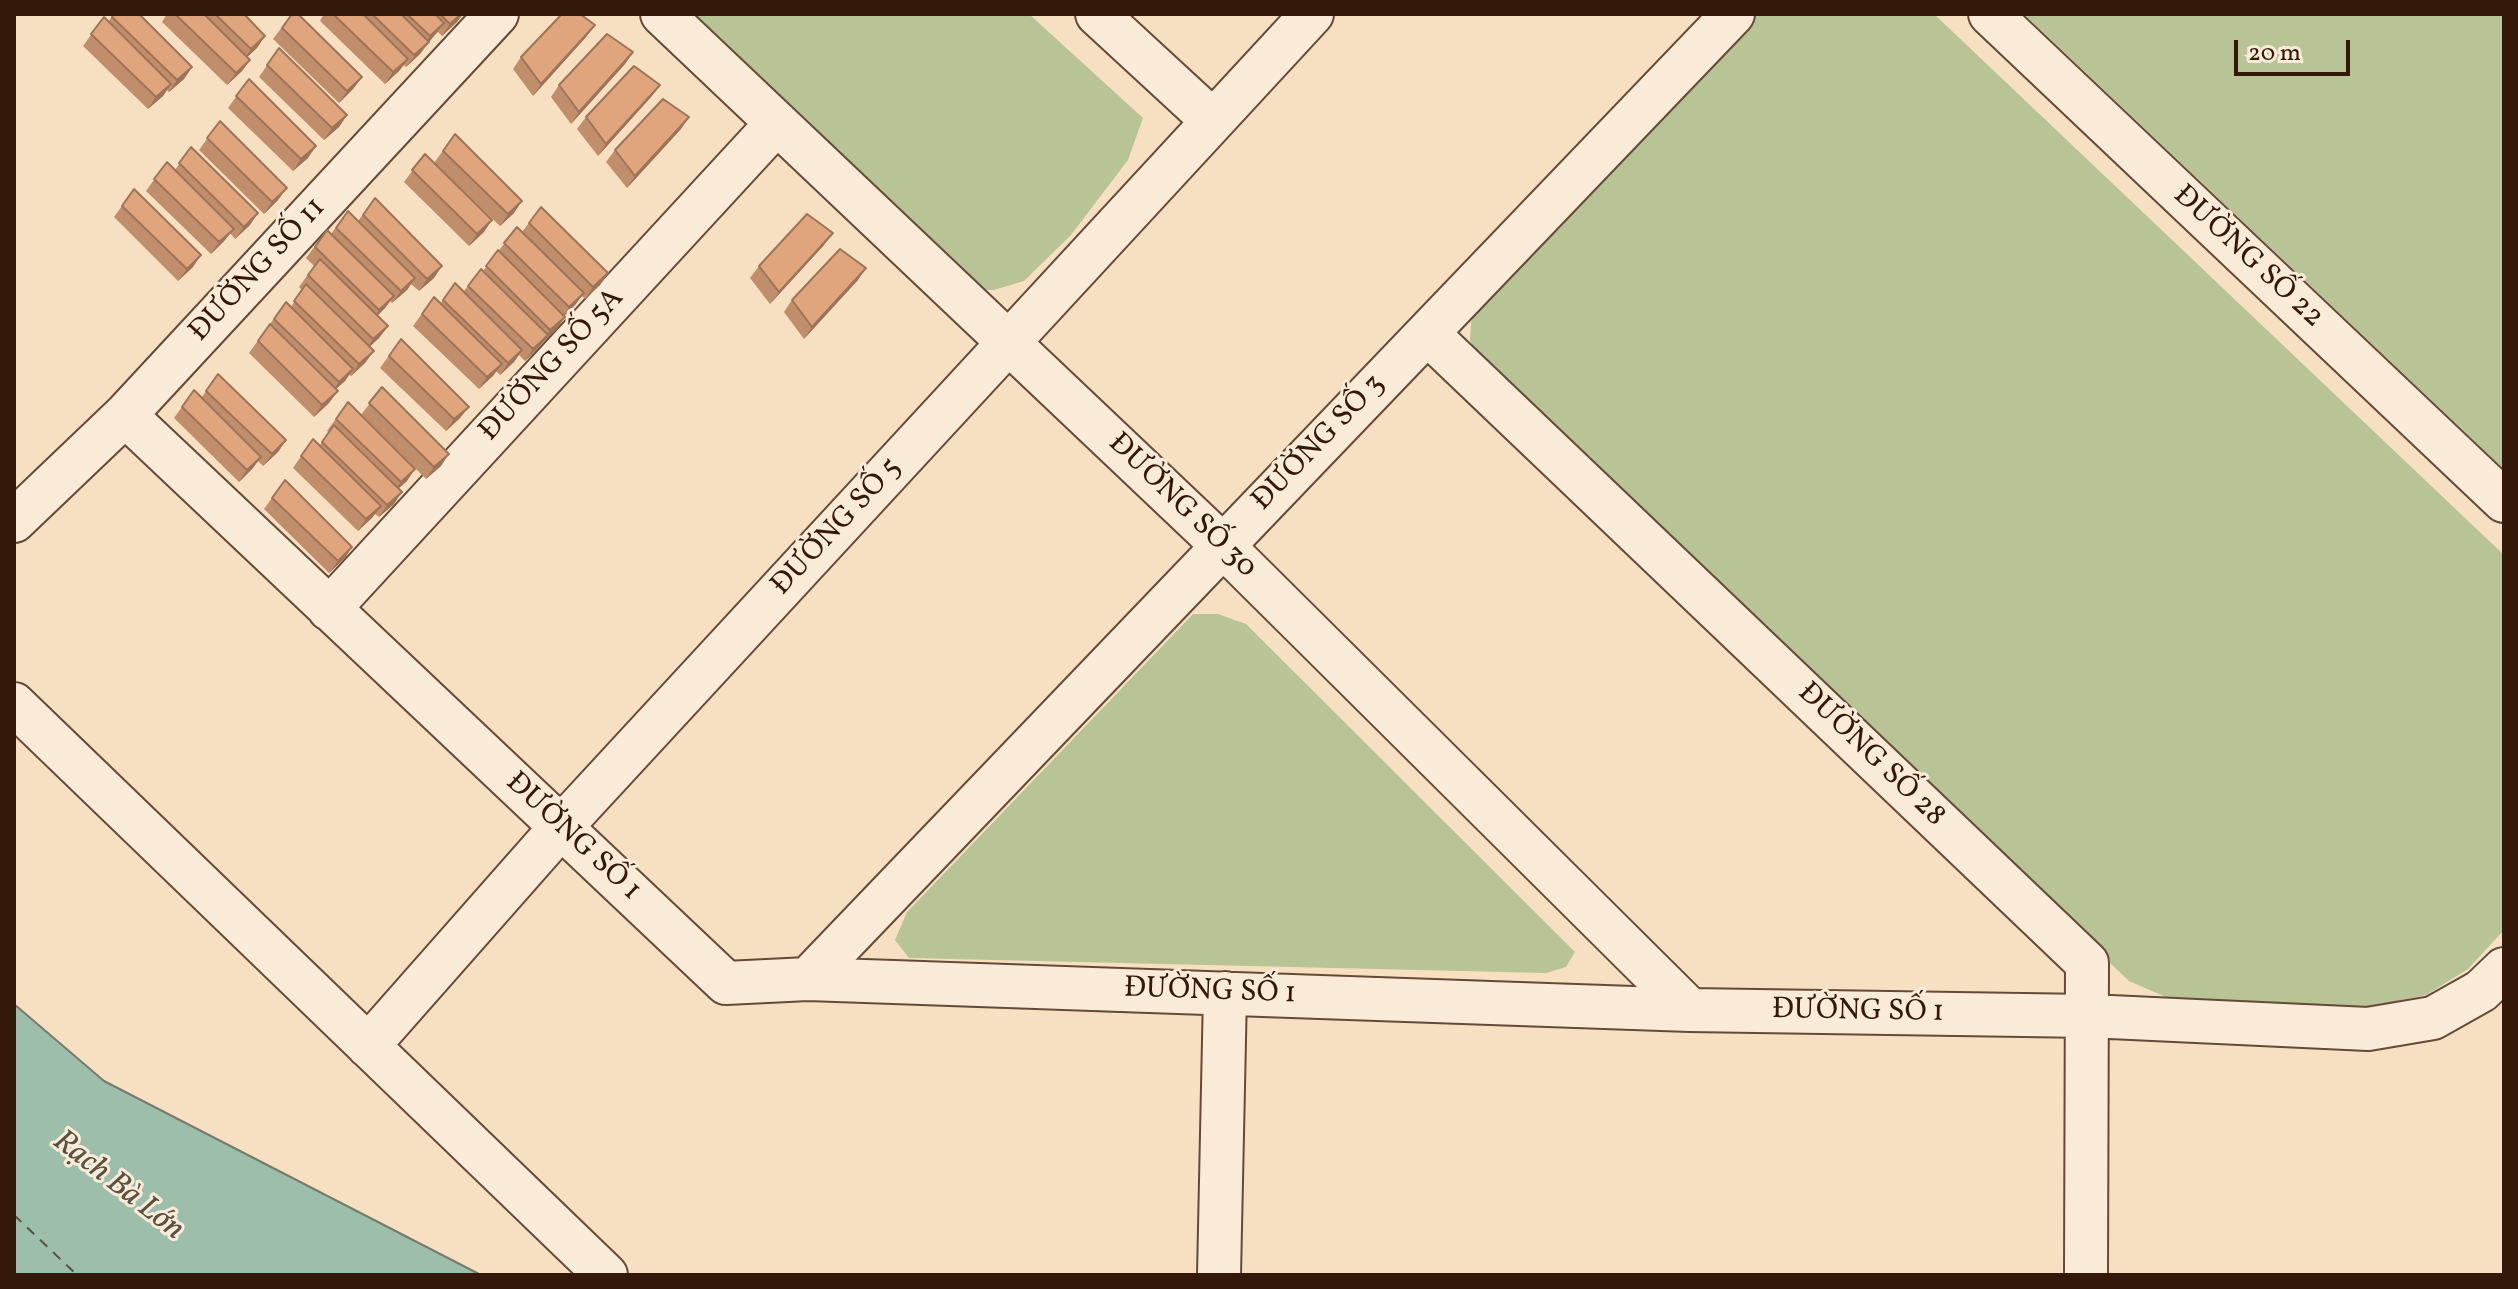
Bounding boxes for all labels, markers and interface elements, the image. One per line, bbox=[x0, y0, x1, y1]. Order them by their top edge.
scale bar bbox=[2238, 24, 2354, 74]
text: 20 m bbox=[2248, 37, 2301, 71]
street label: ĐƯỜNG SỐ 22 bbox=[2164, 179, 2330, 337]
street label: ĐƯỜNG SỐ 11 bbox=[183, 191, 335, 351]
street label: ĐƯỜNG SỐ 5A bbox=[473, 282, 633, 450]
street label: ĐƯỜNG SỐ 3 bbox=[1246, 368, 1394, 520]
street label: ĐƯỜNG SỐ 30 bbox=[1099, 427, 1263, 587]
street label: ĐƯỜNG SỐ 5 bbox=[765, 452, 911, 604]
street label: ĐƯỜNG SỐ 28 bbox=[1788, 676, 1952, 836]
street label: ĐƯỜNG SỐ 1 bbox=[497, 766, 647, 910]
street label: ĐƯỜNG SỐ 1 bbox=[1123, 972, 1297, 1014]
street label: ĐƯỜNG SỐ 1 bbox=[1772, 994, 1944, 1032]
water label: Rạch Bà Lớn bbox=[43, 1124, 191, 1250]

